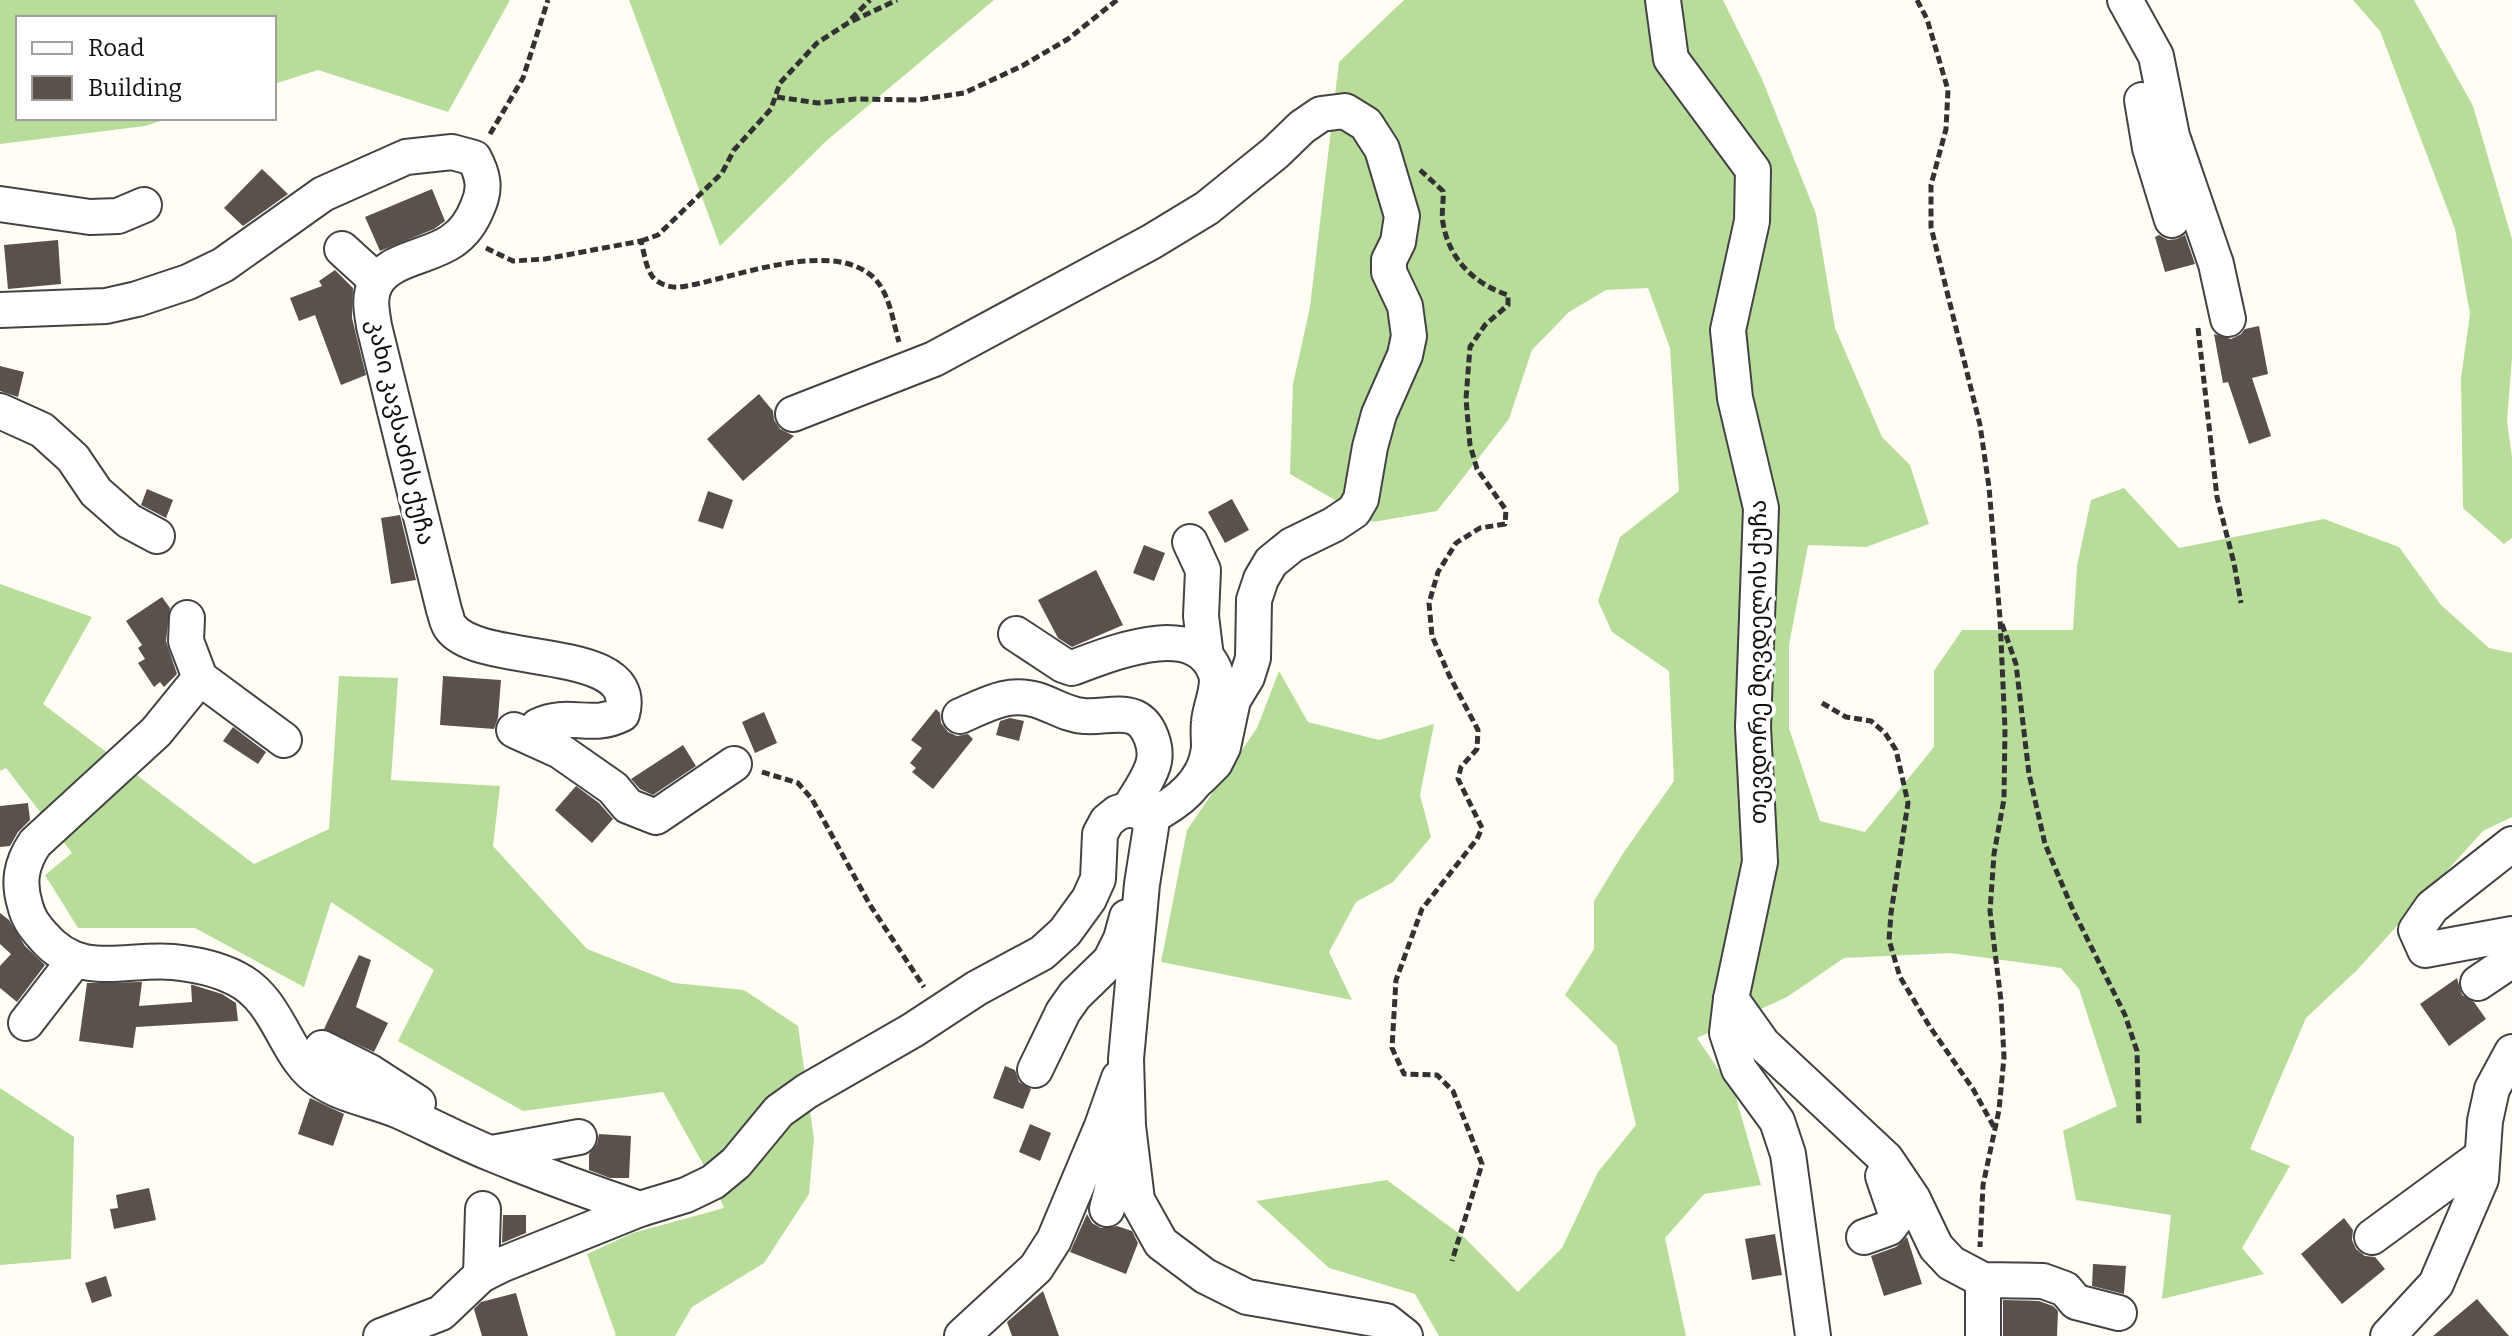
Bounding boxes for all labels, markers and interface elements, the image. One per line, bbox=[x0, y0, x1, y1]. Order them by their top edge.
legend bbox=[16, 16, 276, 120]
text: Road bbox=[88, 34, 144, 62]
text: Building bbox=[88, 74, 182, 102]
street label: კახი კავსაძის ქუჩა bbox=[361, 316, 441, 548]
street label: თევდორე მღვდელის ქუჩა bbox=[1744, 500, 1773, 824]

